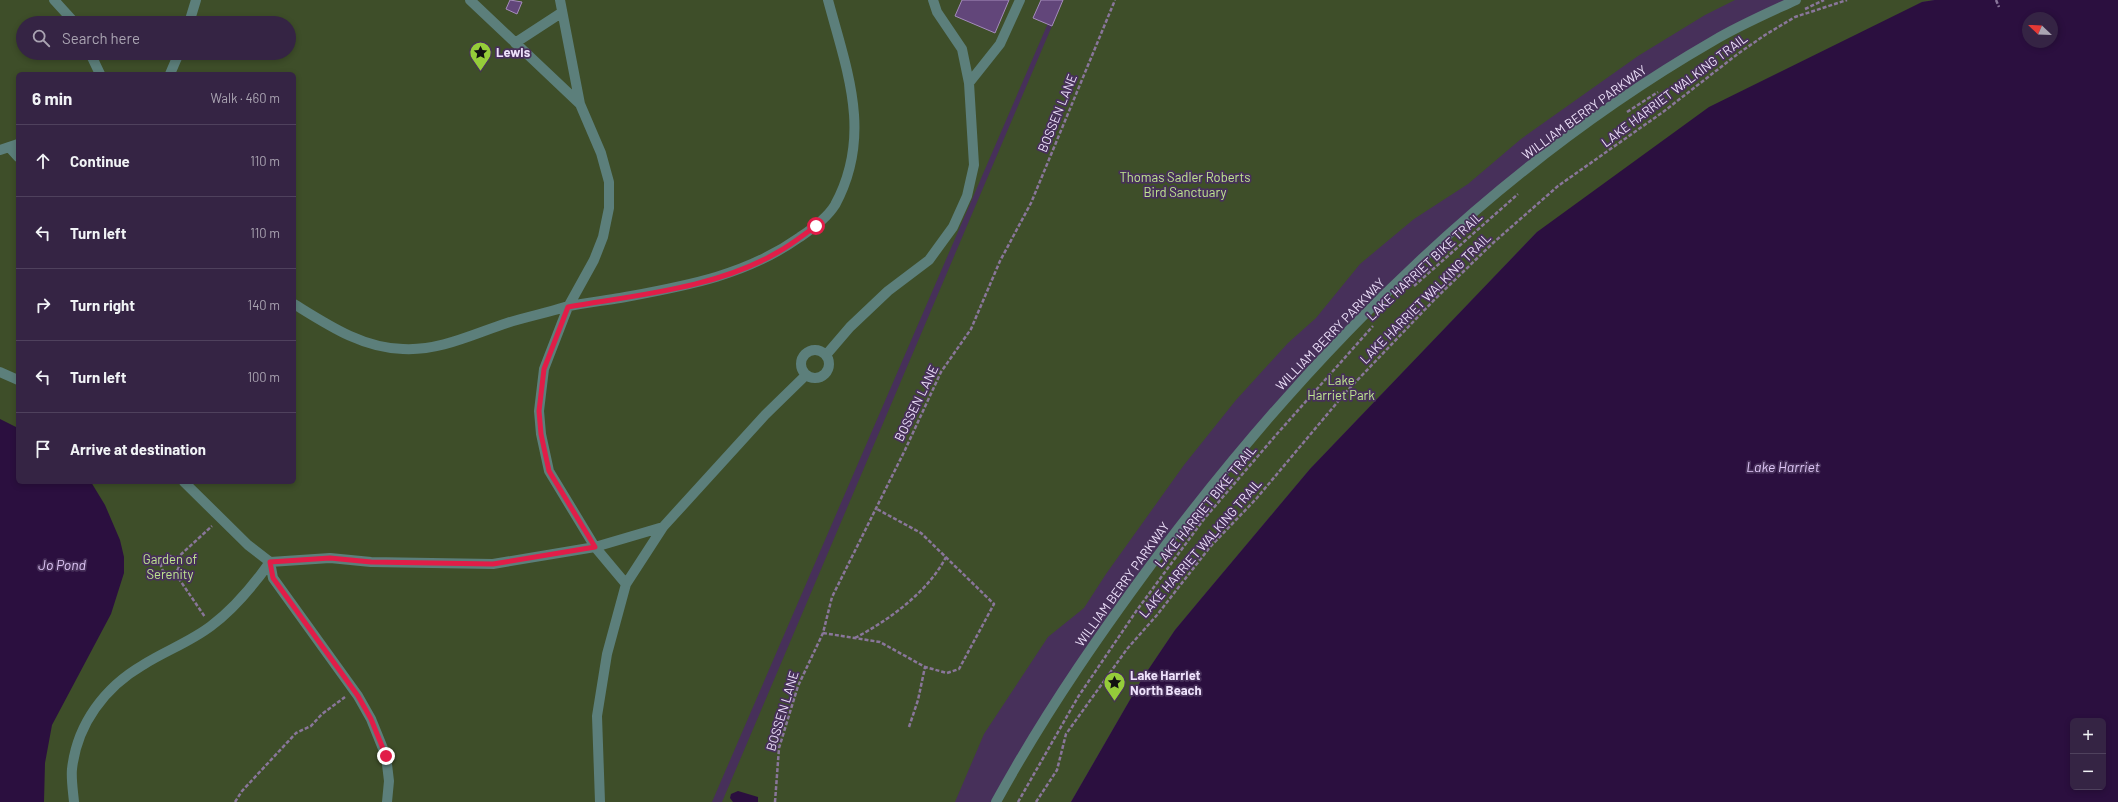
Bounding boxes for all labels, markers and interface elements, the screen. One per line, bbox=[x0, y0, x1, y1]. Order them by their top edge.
north arrow bbox=[2022, 12, 2058, 48]
search box bbox=[16, 16, 296, 60]
icon: search bbox=[30, 27, 52, 49]
text: Search here bbox=[62, 29, 140, 47]
street label: LAKE HARRIET WALKING TRAIL bbox=[1598, 30, 1750, 150]
place icon: Lewis bbox=[467, 39, 493, 72]
place label: Lewis bbox=[496, 44, 531, 60]
street label: WILLIAM BERRY PARKWAY bbox=[1519, 61, 1649, 163]
street label: BOSSEN LANE bbox=[1034, 71, 1080, 154]
text: 6 min bbox=[32, 88, 72, 108]
text: Walk · 460 m bbox=[211, 90, 280, 106]
icon: ahead bbox=[32, 150, 54, 172]
text: Continue bbox=[70, 152, 130, 170]
text: 110 m bbox=[250, 153, 280, 169]
park label: Thomas Sadler Roberts Bird Sanctuary bbox=[1119, 169, 1251, 200]
street label: LAKE HARRIET BIKE TRAIL bbox=[1363, 208, 1485, 324]
route start bbox=[807, 217, 825, 235]
icon: left bbox=[32, 222, 54, 244]
text: Turn left bbox=[70, 224, 126, 242]
text: 110 m bbox=[250, 225, 280, 241]
street label: LAKE HARRIET WALKING TRAIL bbox=[1356, 229, 1494, 367]
street label: WILLIAM BERRY PARKWAY bbox=[1272, 274, 1388, 394]
icon: right bbox=[32, 294, 54, 316]
text: Turn right bbox=[70, 296, 135, 314]
text: 140 m bbox=[248, 297, 280, 313]
street label: BOSSEN LANE bbox=[891, 362, 941, 444]
icon: left bbox=[32, 366, 54, 388]
text: Turn left bbox=[70, 368, 126, 386]
text: 100 m bbox=[247, 369, 280, 385]
park label: Lake Harriet Park bbox=[1307, 372, 1375, 403]
icon: arrive bbox=[32, 438, 54, 460]
text: Arrive at destination bbox=[70, 440, 206, 458]
street label: LAKE HARRIET BIKE TRAIL bbox=[1151, 442, 1259, 570]
water label: Lake Harriet bbox=[1746, 458, 1820, 475]
street label: LAKE HARRIET WALKING TRAIL bbox=[1135, 475, 1265, 621]
street label: WILLIAM BERRY PARKWAY bbox=[1071, 519, 1173, 649]
park label: Garden of Serenity bbox=[143, 551, 198, 582]
water label: Jo Pond bbox=[38, 556, 86, 573]
place label: Lake Harriet North Beach bbox=[1130, 667, 1202, 698]
street label: BOSSEN LANE bbox=[762, 669, 802, 753]
place icon: Lake Harriet North Beach bbox=[1101, 669, 1127, 702]
map controls bbox=[2070, 718, 2106, 790]
button: + bbox=[2070, 718, 2106, 754]
route end bbox=[377, 747, 395, 765]
button: − bbox=[2070, 754, 2106, 790]

